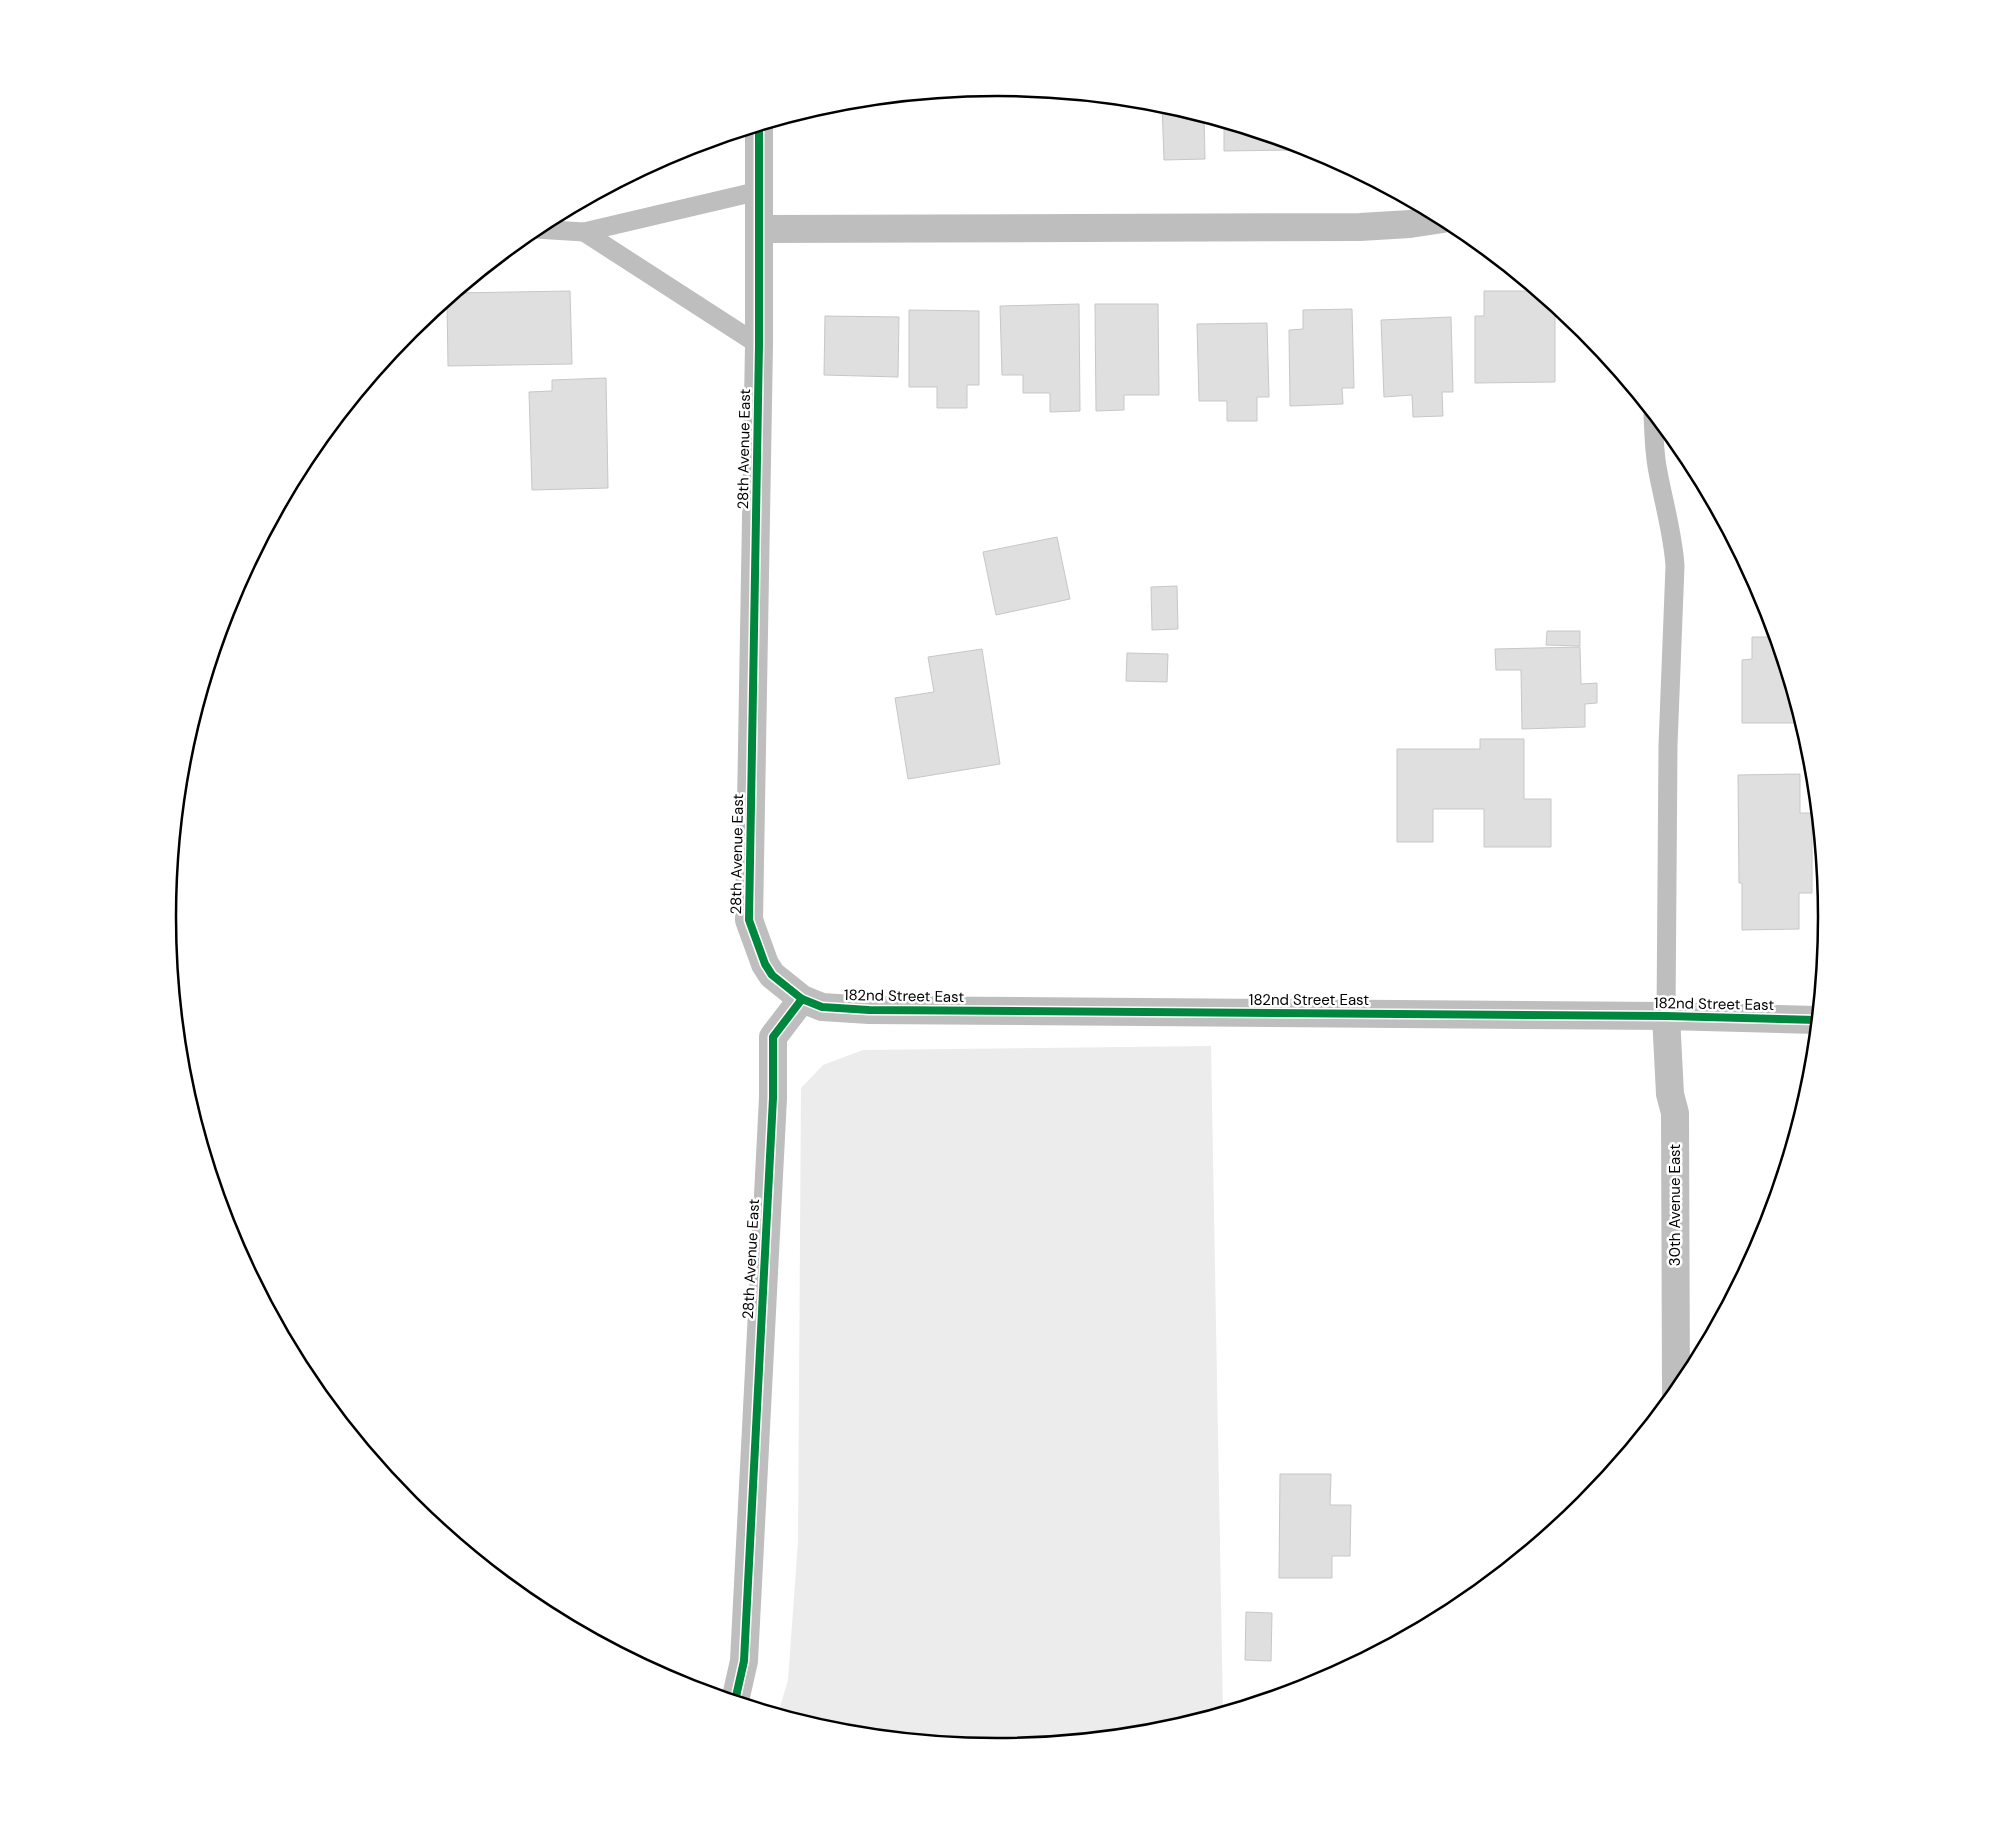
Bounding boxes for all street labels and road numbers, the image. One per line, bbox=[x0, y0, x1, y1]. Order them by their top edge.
street label: 28th Avenue East bbox=[733, 388, 755, 510]
street label: 28th Avenue East bbox=[726, 793, 748, 915]
street label: 182nd Street East bbox=[844, 985, 964, 1007]
street label: 182nd Street East bbox=[1249, 990, 1369, 1010]
street label: 182nd Street East bbox=[1654, 993, 1774, 1015]
street label: 30th Avenue East bbox=[1665, 1144, 1685, 1266]
street label: 28th Avenue East bbox=[738, 1198, 764, 1320]

